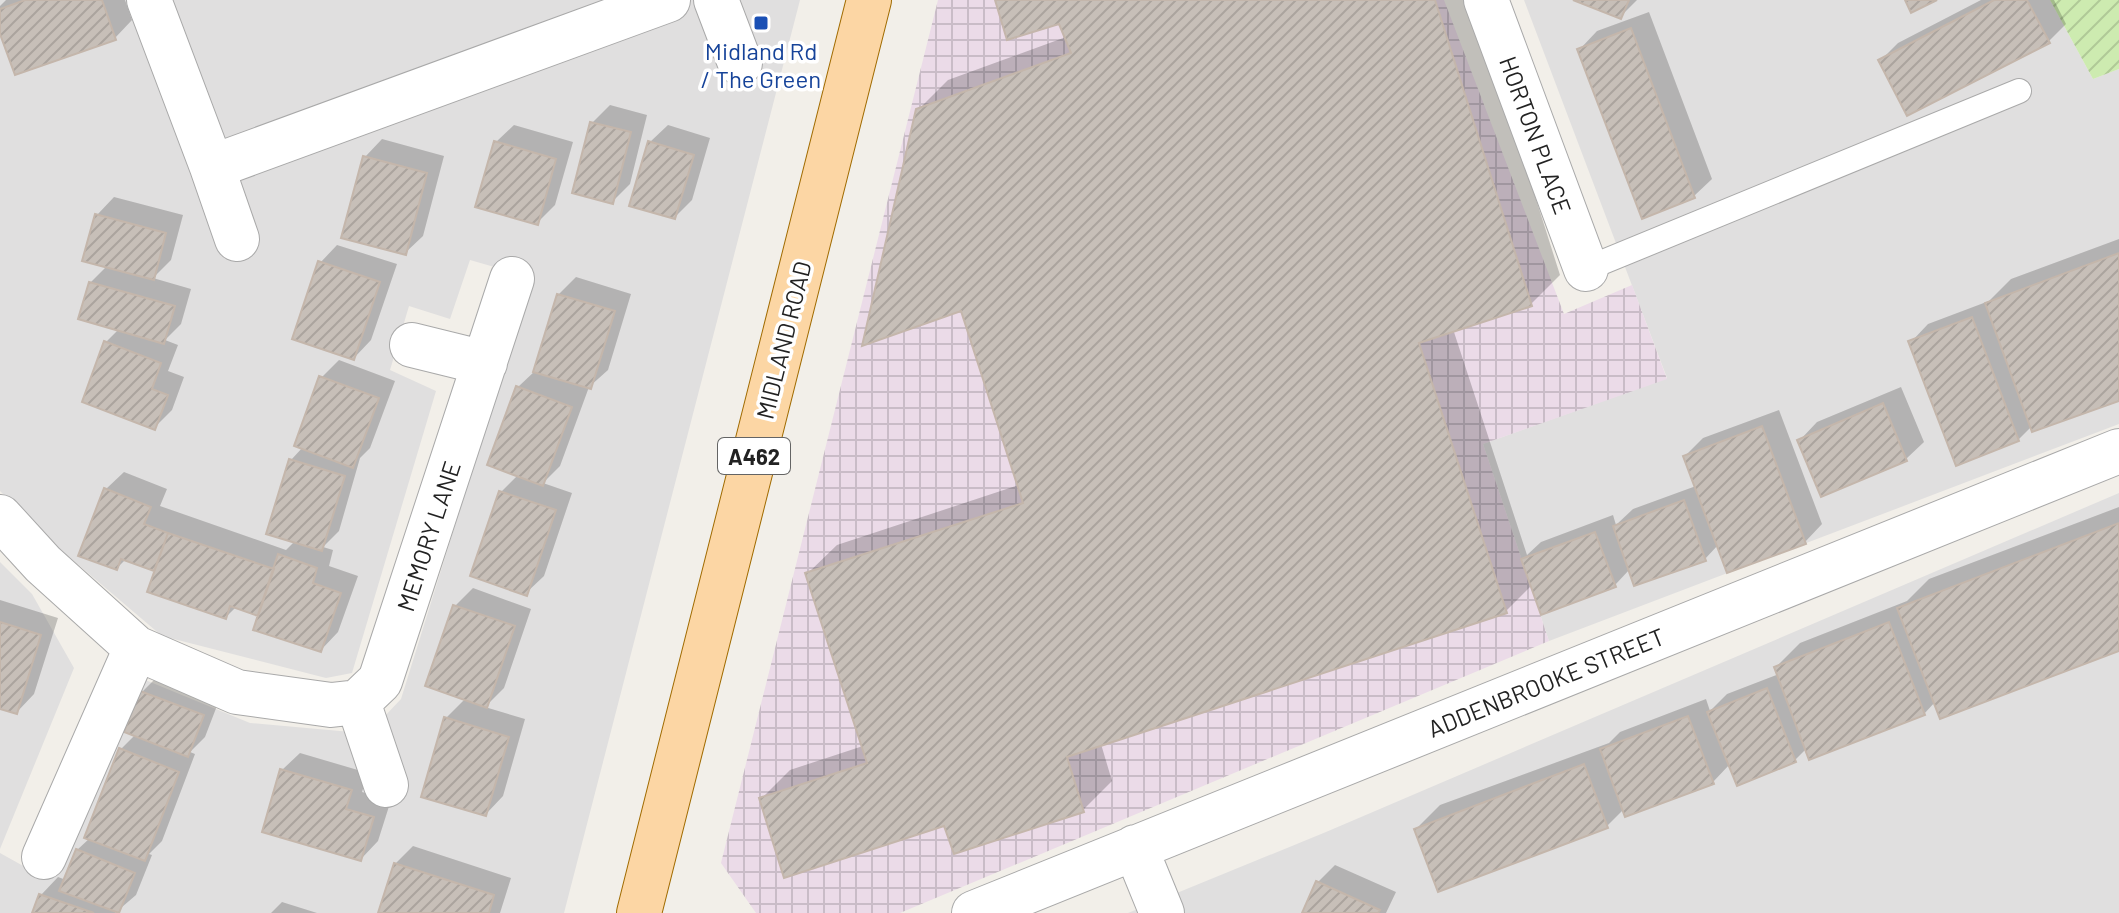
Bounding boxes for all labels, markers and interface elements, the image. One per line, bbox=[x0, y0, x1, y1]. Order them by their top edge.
marker: Midland Rd / The Green bbox=[752, 14, 770, 32]
place label: Midland Rd / The Green bbox=[701, 36, 821, 93]
street label: HORTON PLACE bbox=[1494, 52, 1578, 218]
street label: MIDLAND ROAD bbox=[749, 258, 817, 422]
road number: A462 bbox=[718, 438, 790, 474]
street label: MEMORY LANE bbox=[390, 457, 466, 615]
street label: ADDENBROOKE STREET bbox=[1423, 621, 1669, 743]

